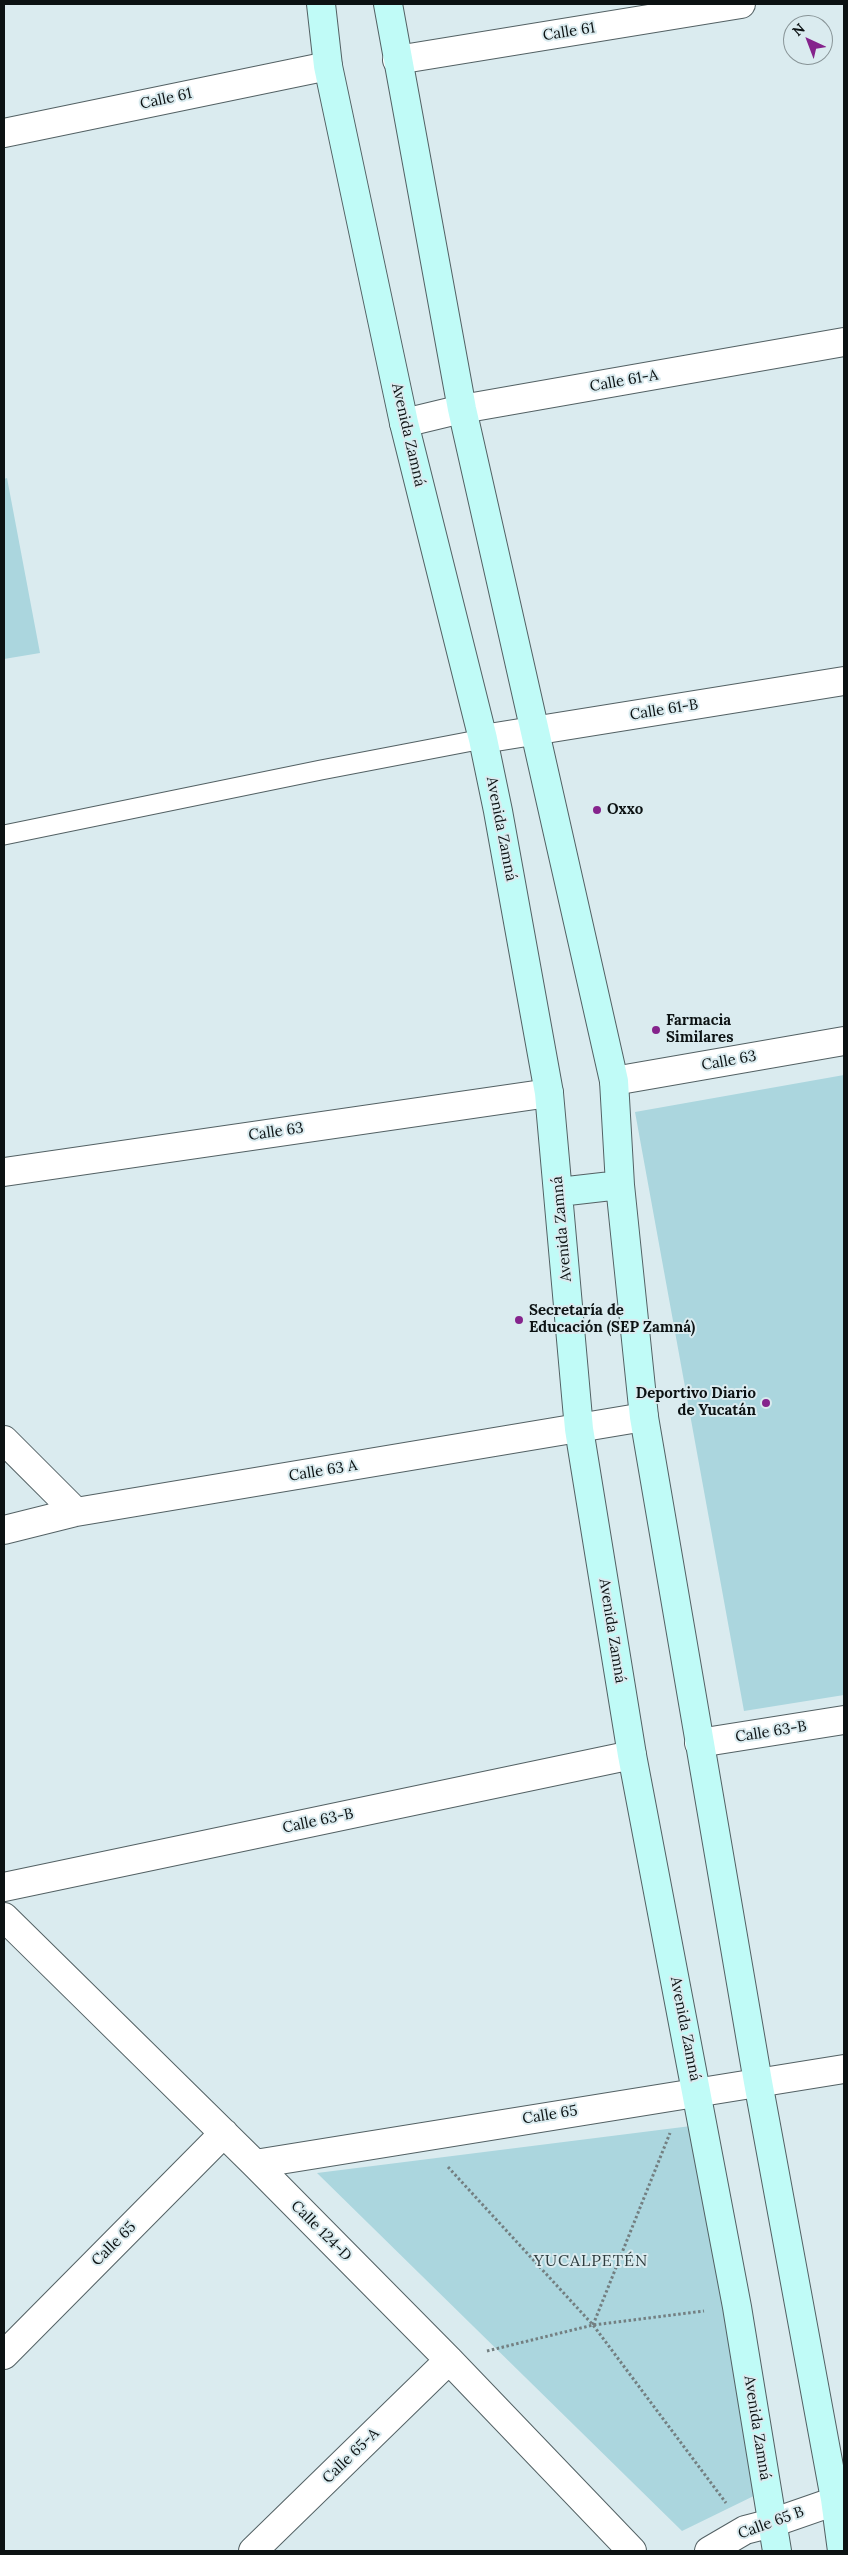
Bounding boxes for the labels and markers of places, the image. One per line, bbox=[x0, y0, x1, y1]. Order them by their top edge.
place label: Oxxo bbox=[607, 801, 643, 819]
marker: Oxxo bbox=[591, 804, 603, 816]
place label: Farmacia Similares bbox=[666, 1012, 733, 1047]
marker: Farmacia Similares bbox=[650, 1024, 662, 1036]
place label: Secretaría de Educación (SEP Zamná) bbox=[529, 1302, 695, 1337]
marker: Secretaría de Educación (SEP Zamná) bbox=[513, 1314, 525, 1326]
place label: Deportivo Diario de Yucatán bbox=[636, 1385, 756, 1420]
marker: Deportivo Diario de Yucatán bbox=[760, 1397, 772, 1409]

